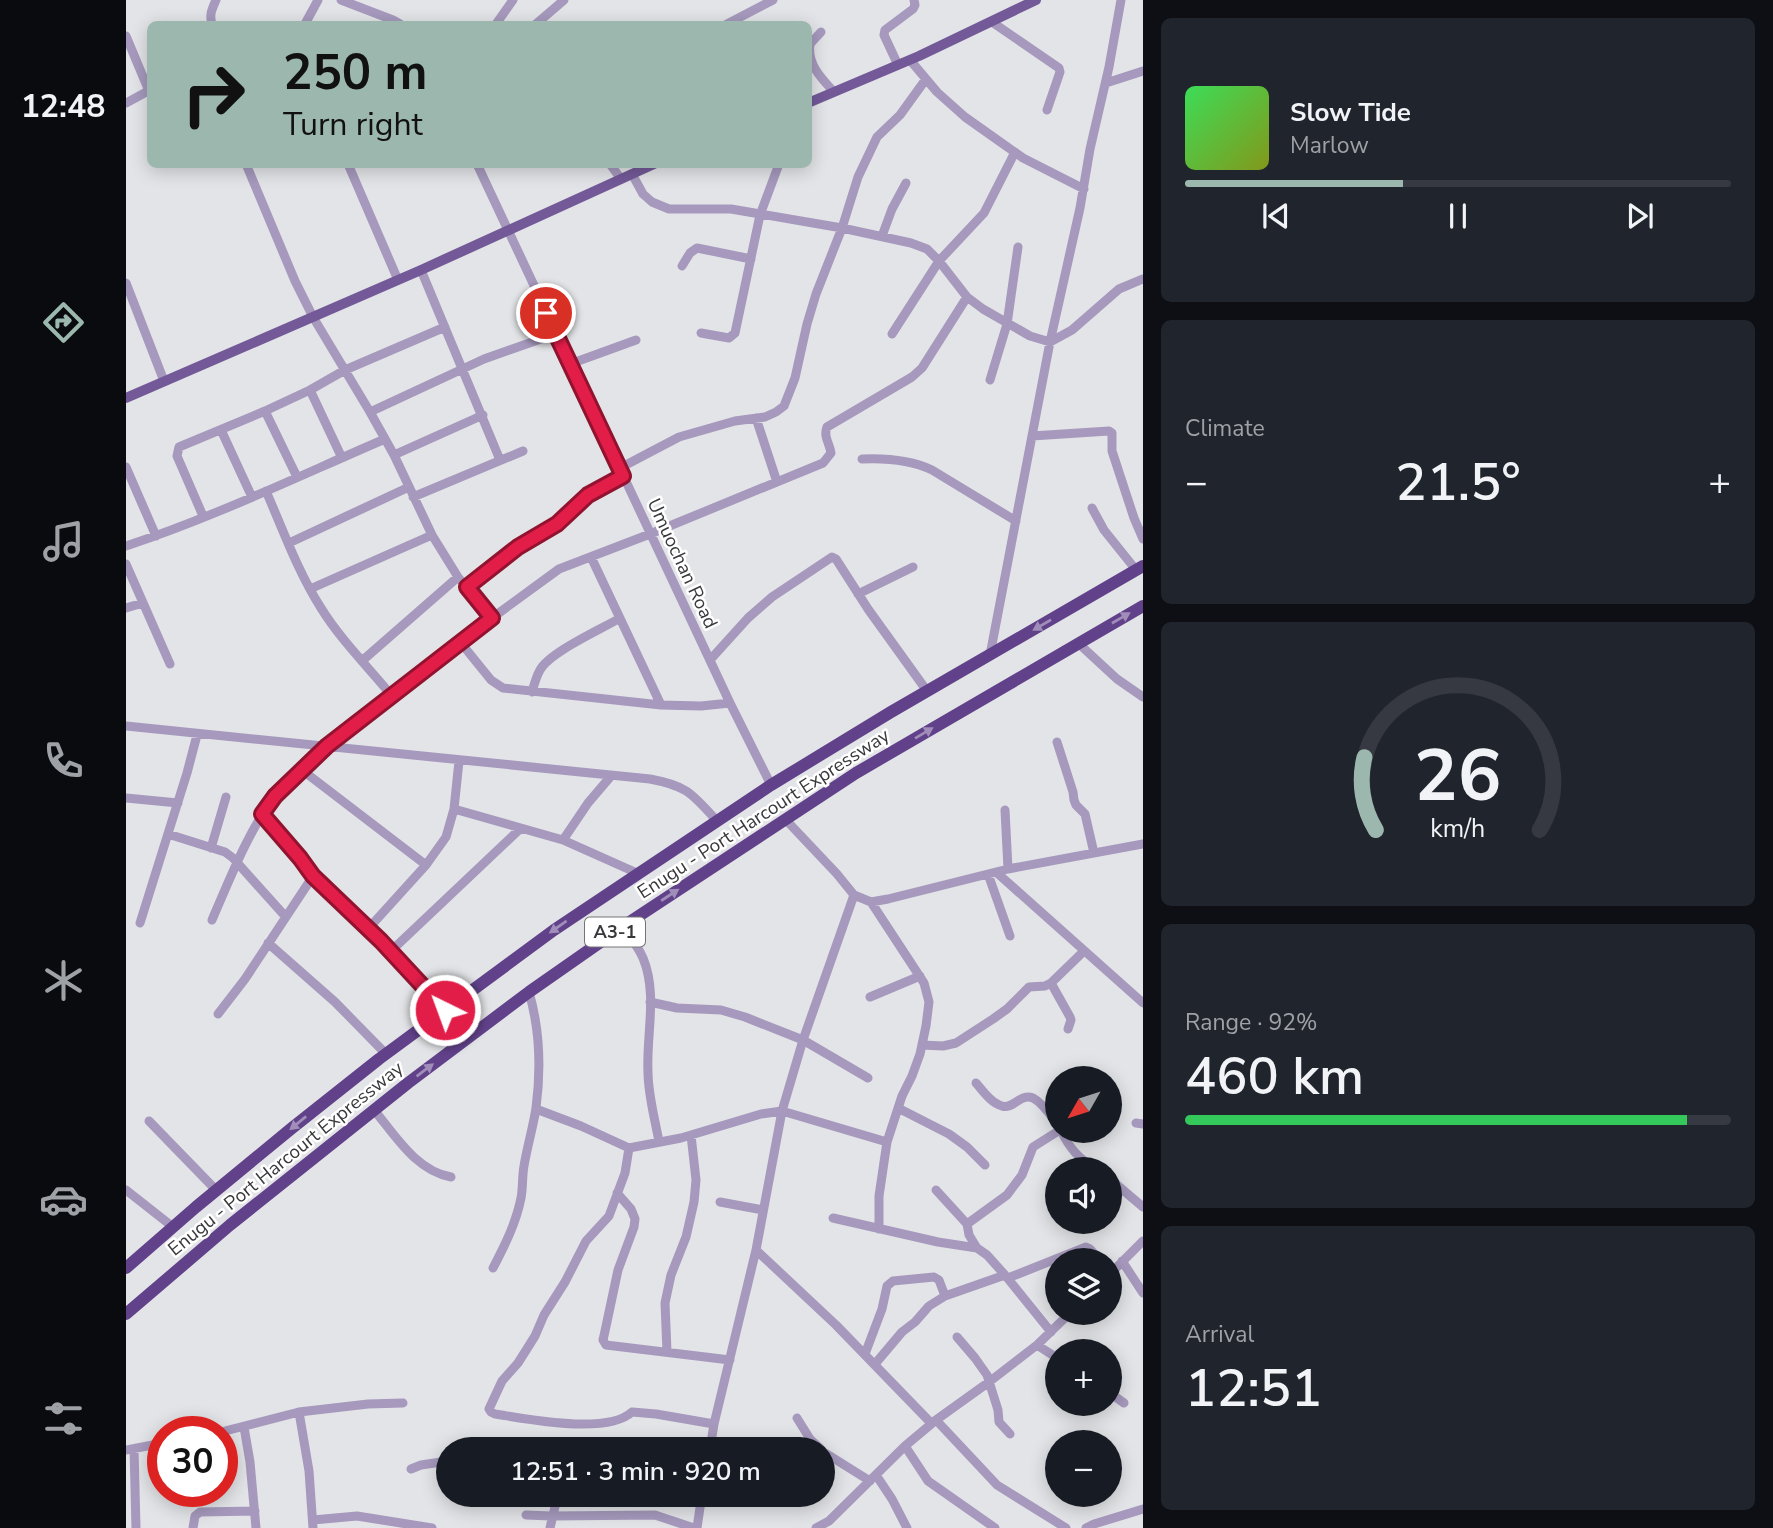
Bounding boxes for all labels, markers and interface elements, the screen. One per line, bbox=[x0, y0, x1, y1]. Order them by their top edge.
text: 250 m bbox=[283, 39, 427, 106]
icon: right bbox=[168, 49, 259, 140]
text: 12:48 bbox=[21, 85, 105, 128]
text: Slow Tide bbox=[1290, 95, 1411, 130]
text: Turn right bbox=[283, 103, 423, 146]
text: Marlow bbox=[1290, 130, 1369, 161]
icon: previous bbox=[1257, 197, 1295, 235]
icon: pause bbox=[1439, 197, 1477, 235]
icon: next bbox=[1621, 197, 1659, 235]
pin bbox=[516, 283, 576, 343]
icon: arrive bbox=[527, 294, 565, 332]
icon: directions bbox=[39, 298, 88, 347]
text: Climate bbox=[1185, 413, 1265, 444]
text: 21.5° bbox=[1395, 447, 1521, 518]
text: − bbox=[1185, 457, 1208, 508]
text: + bbox=[1708, 457, 1731, 508]
street label: Umuochan Road bbox=[641, 494, 724, 633]
icon: music bbox=[39, 517, 88, 566]
one-way arrow bbox=[1111, 612, 1130, 625]
one-way arrow bbox=[1032, 619, 1051, 631]
street label: Enugu - Port Harcourt Expressway bbox=[633, 722, 895, 905]
text: 26 bbox=[1414, 726, 1502, 826]
one-way arrow bbox=[915, 727, 934, 739]
icon: phone bbox=[39, 736, 88, 785]
text: km/h bbox=[1430, 812, 1486, 846]
one-way arrow bbox=[661, 889, 680, 902]
road number: A3-1 bbox=[585, 917, 645, 946]
one-way arrow bbox=[549, 920, 567, 934]
icon: climate bbox=[39, 956, 88, 1005]
position arrow bbox=[408, 973, 482, 1047]
text: Range · 92% bbox=[1185, 1007, 1317, 1038]
text: 460 km bbox=[1185, 1041, 1364, 1112]
street label: Enugu - Port Harcourt Expressway bbox=[163, 1056, 409, 1262]
one-way arrow bbox=[416, 1062, 434, 1077]
north arrow bbox=[1045, 1066, 1122, 1143]
map controls bbox=[1045, 1066, 1122, 1507]
one-way arrow bbox=[290, 1115, 307, 1130]
button: sound bbox=[1045, 1157, 1122, 1234]
icon: car bbox=[39, 1175, 88, 1224]
button: layers bbox=[1045, 1248, 1122, 1325]
text: Arrival bbox=[1185, 1319, 1254, 1350]
button: + bbox=[1045, 1339, 1122, 1416]
text: 12:51 bbox=[1185, 1353, 1322, 1424]
icon: filters bbox=[39, 1394, 88, 1443]
speed limit sign: 30 bbox=[147, 1416, 238, 1507]
button: − bbox=[1045, 1430, 1122, 1507]
text: 12:51 · 3 min · 920 m bbox=[510, 1454, 761, 1489]

